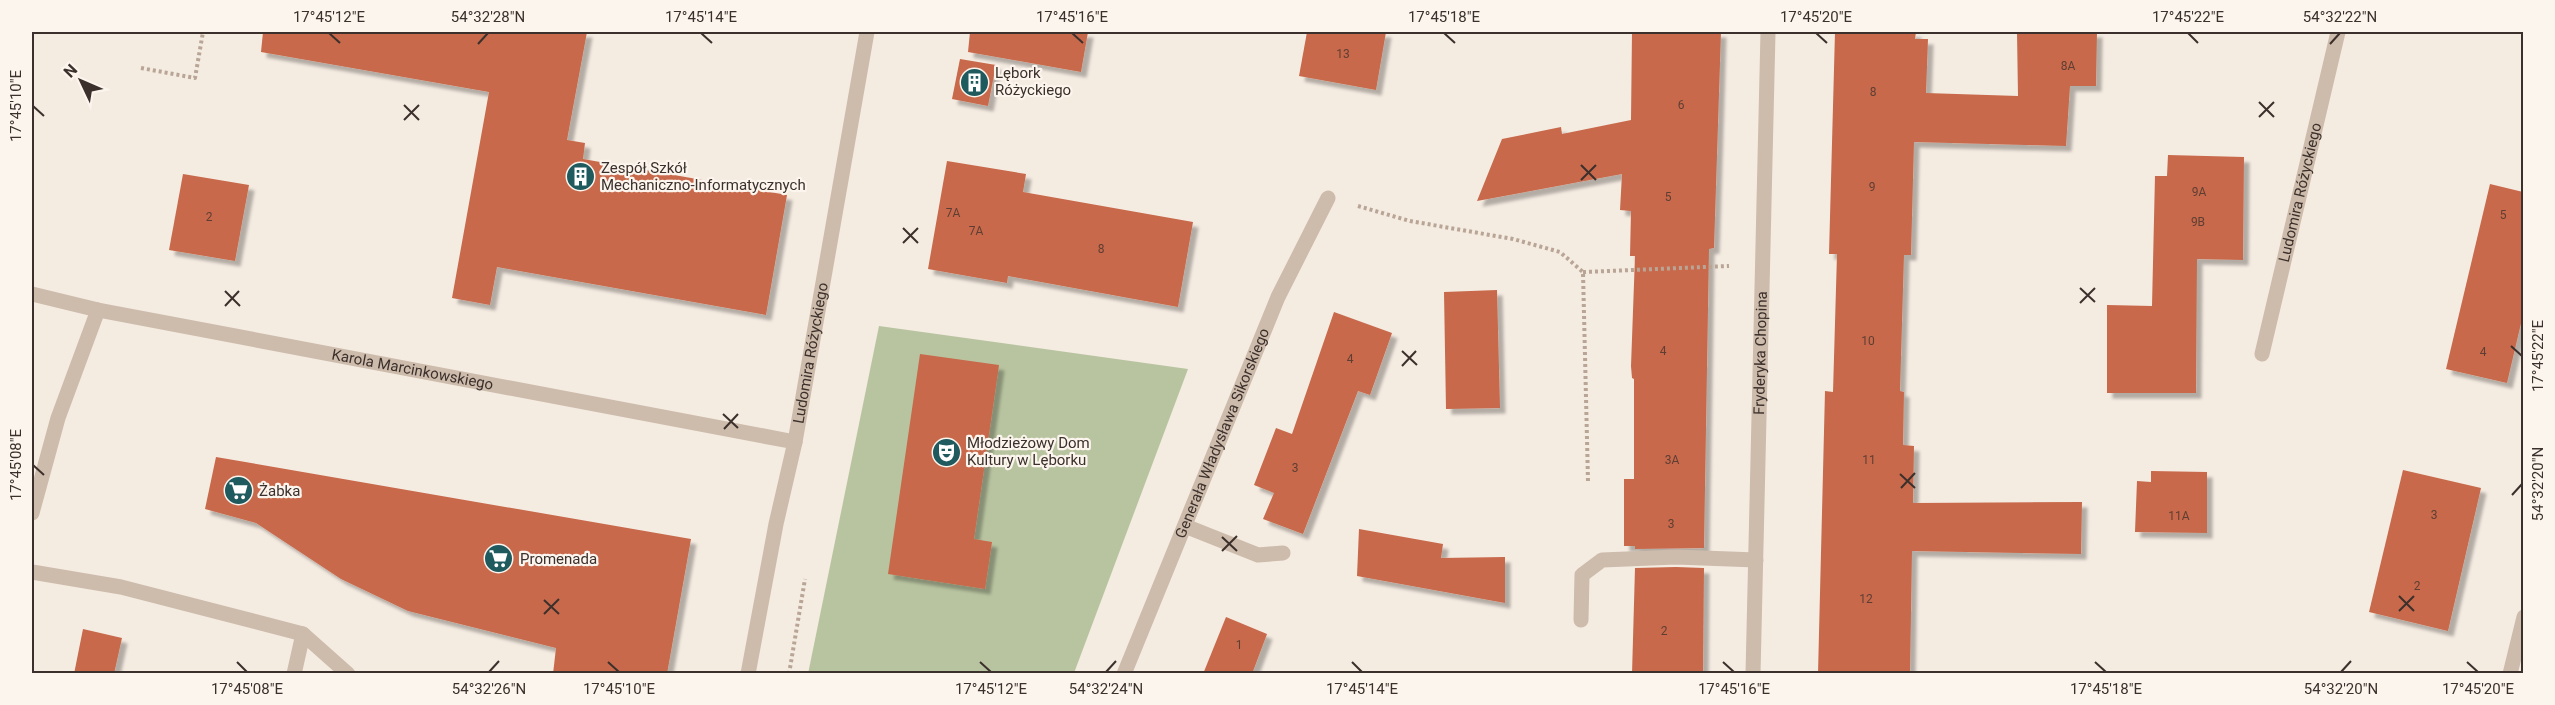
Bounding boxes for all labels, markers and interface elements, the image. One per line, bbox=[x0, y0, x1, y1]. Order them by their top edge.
text: 17°45'12"E bbox=[293, 8, 366, 26]
text: 54°32'28"N bbox=[451, 8, 525, 26]
text: 17°45'14"E bbox=[665, 8, 738, 26]
text: 17°45'16"E bbox=[1036, 8, 1109, 26]
text: 17°45'18"E bbox=[1408, 8, 1481, 26]
text: 17°45'20"E bbox=[1780, 8, 1853, 26]
text: 17°45'22"E bbox=[2152, 8, 2225, 26]
text: 54°32'22"N bbox=[2303, 8, 2377, 26]
house number: 13 bbox=[1336, 47, 1350, 61]
north arrow bbox=[51, 51, 111, 111]
house number: 8A bbox=[2061, 59, 2075, 73]
text: N bbox=[60, 60, 81, 82]
place label: Lębork Różyckiego bbox=[995, 64, 1071, 99]
building icon: Lębork Różyckiego bbox=[958, 66, 990, 98]
text: 17°45'10"E bbox=[7, 69, 25, 142]
house number: 8 bbox=[1870, 85, 1877, 99]
house number: 6 bbox=[1678, 98, 1685, 112]
street label: Ludomira Różyckiego bbox=[2275, 121, 2325, 264]
place label: Zespół Szkół Mechaniczno-Informatycznych bbox=[601, 159, 806, 194]
building icon: Zespół Szkół Mechaniczno-Informatycznych bbox=[564, 161, 596, 193]
house number: 9 bbox=[1869, 180, 1875, 194]
house number: 9A bbox=[2192, 185, 2206, 199]
house number: 5 bbox=[1665, 190, 1672, 204]
house number: 7A bbox=[946, 206, 960, 220]
house number: 5 bbox=[2500, 208, 2507, 222]
house number: 2 bbox=[206, 210, 213, 224]
house number: 9B bbox=[2191, 215, 2205, 229]
house number: 7A bbox=[969, 224, 983, 238]
house number: 8 bbox=[1098, 242, 1105, 256]
street label: Ludomira Różyckiego bbox=[789, 281, 832, 425]
street label: Fryderyka Chopina bbox=[1750, 291, 1771, 415]
text: 17°45'22"E bbox=[2529, 319, 2547, 392]
street label: Generała Władysława Sikorskiego bbox=[1171, 326, 1273, 541]
house number: 10 bbox=[1861, 334, 1875, 348]
house number: 4 bbox=[1660, 344, 1667, 358]
street label: Karola Marcinkowskiego bbox=[330, 345, 495, 394]
house number: 4 bbox=[2480, 345, 2487, 359]
house number: 4 bbox=[1347, 352, 1354, 366]
text: 17°45'08"E bbox=[7, 428, 25, 501]
place label: Młodzieżowy Dom Kultury w Lęborku bbox=[967, 434, 1090, 469]
theatre icon: Młodzieżowy Dom Kultury w Lęborku bbox=[930, 436, 962, 468]
text: 54°32'20"N bbox=[2529, 447, 2547, 521]
house number: 3A bbox=[1665, 453, 1679, 467]
house number: 11 bbox=[1862, 453, 1876, 467]
house number: 3 bbox=[1292, 461, 1298, 475]
supermarket icon: Żabka bbox=[222, 475, 254, 507]
place label: Żabka bbox=[259, 482, 300, 500]
house number: 3 bbox=[2431, 508, 2437, 522]
house number: 11A bbox=[2168, 509, 2190, 523]
house number: 3 bbox=[1668, 517, 1674, 531]
supermarket icon: Promenada bbox=[483, 543, 515, 575]
place label: Promenada bbox=[520, 550, 597, 568]
house number: 2 bbox=[2414, 579, 2421, 593]
house number: 12 bbox=[1859, 592, 1873, 606]
house number: 2 bbox=[1661, 624, 1668, 638]
house number: 1 bbox=[1236, 638, 1242, 652]
text: 17°45'08"E bbox=[211, 680, 284, 698]
text: 54°32'26"N bbox=[452, 680, 526, 698]
text: 17°45'10"E bbox=[583, 680, 656, 698]
text: 17°45'12"E bbox=[955, 680, 1028, 698]
text: 54°32'24"N bbox=[1069, 680, 1143, 698]
text: 17°45'14"E bbox=[1326, 680, 1399, 698]
text: 17°45'16"E bbox=[1698, 680, 1771, 698]
text: 17°45'18"E bbox=[2070, 680, 2143, 698]
text: 54°32'20"N bbox=[2304, 680, 2378, 698]
text: 17°45'20"E bbox=[2442, 680, 2515, 698]

